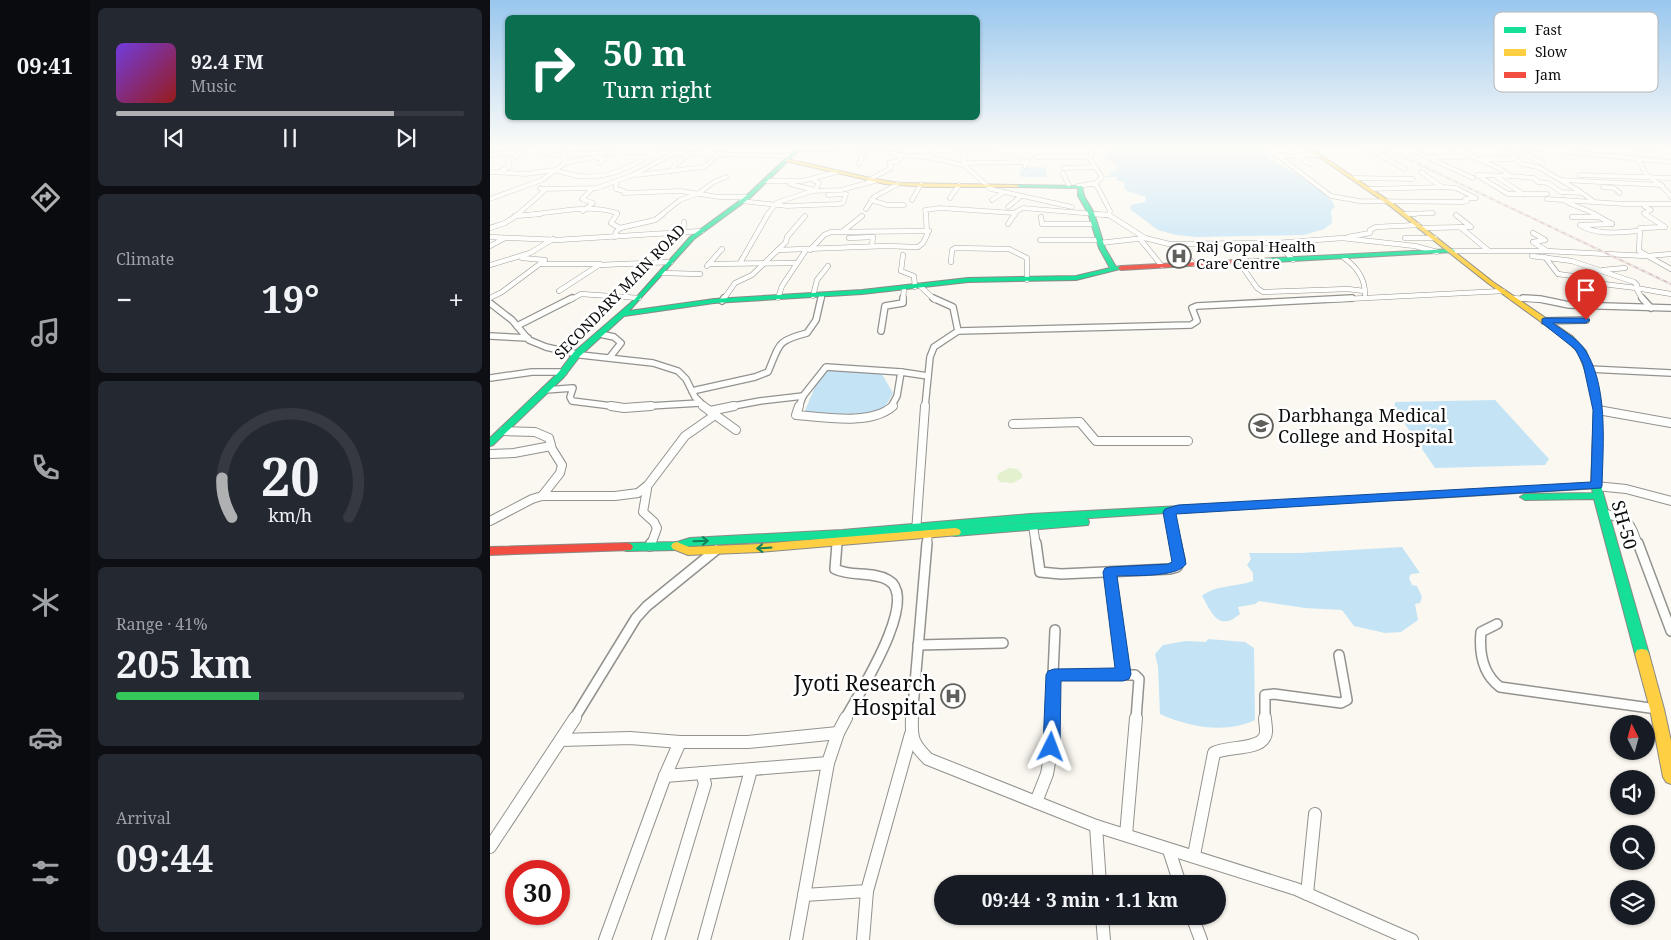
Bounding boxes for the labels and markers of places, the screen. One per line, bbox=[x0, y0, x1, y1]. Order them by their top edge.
place label: Raj Gopal Health Care Centre bbox=[1196, 236, 1317, 273]
hospital icon: Raj Gopal Health Care Centre bbox=[1166, 243, 1192, 269]
pin bbox=[1565, 269, 1607, 320]
place label: Darbhanga Medical College and Hospital bbox=[1278, 403, 1454, 448]
school or university icon: Darbhanga Medical College and Hospital bbox=[1248, 413, 1274, 439]
place label: Jyoti Research Hospital bbox=[793, 669, 936, 721]
hospital icon: Jyoti Research Hospital bbox=[940, 683, 966, 709]

